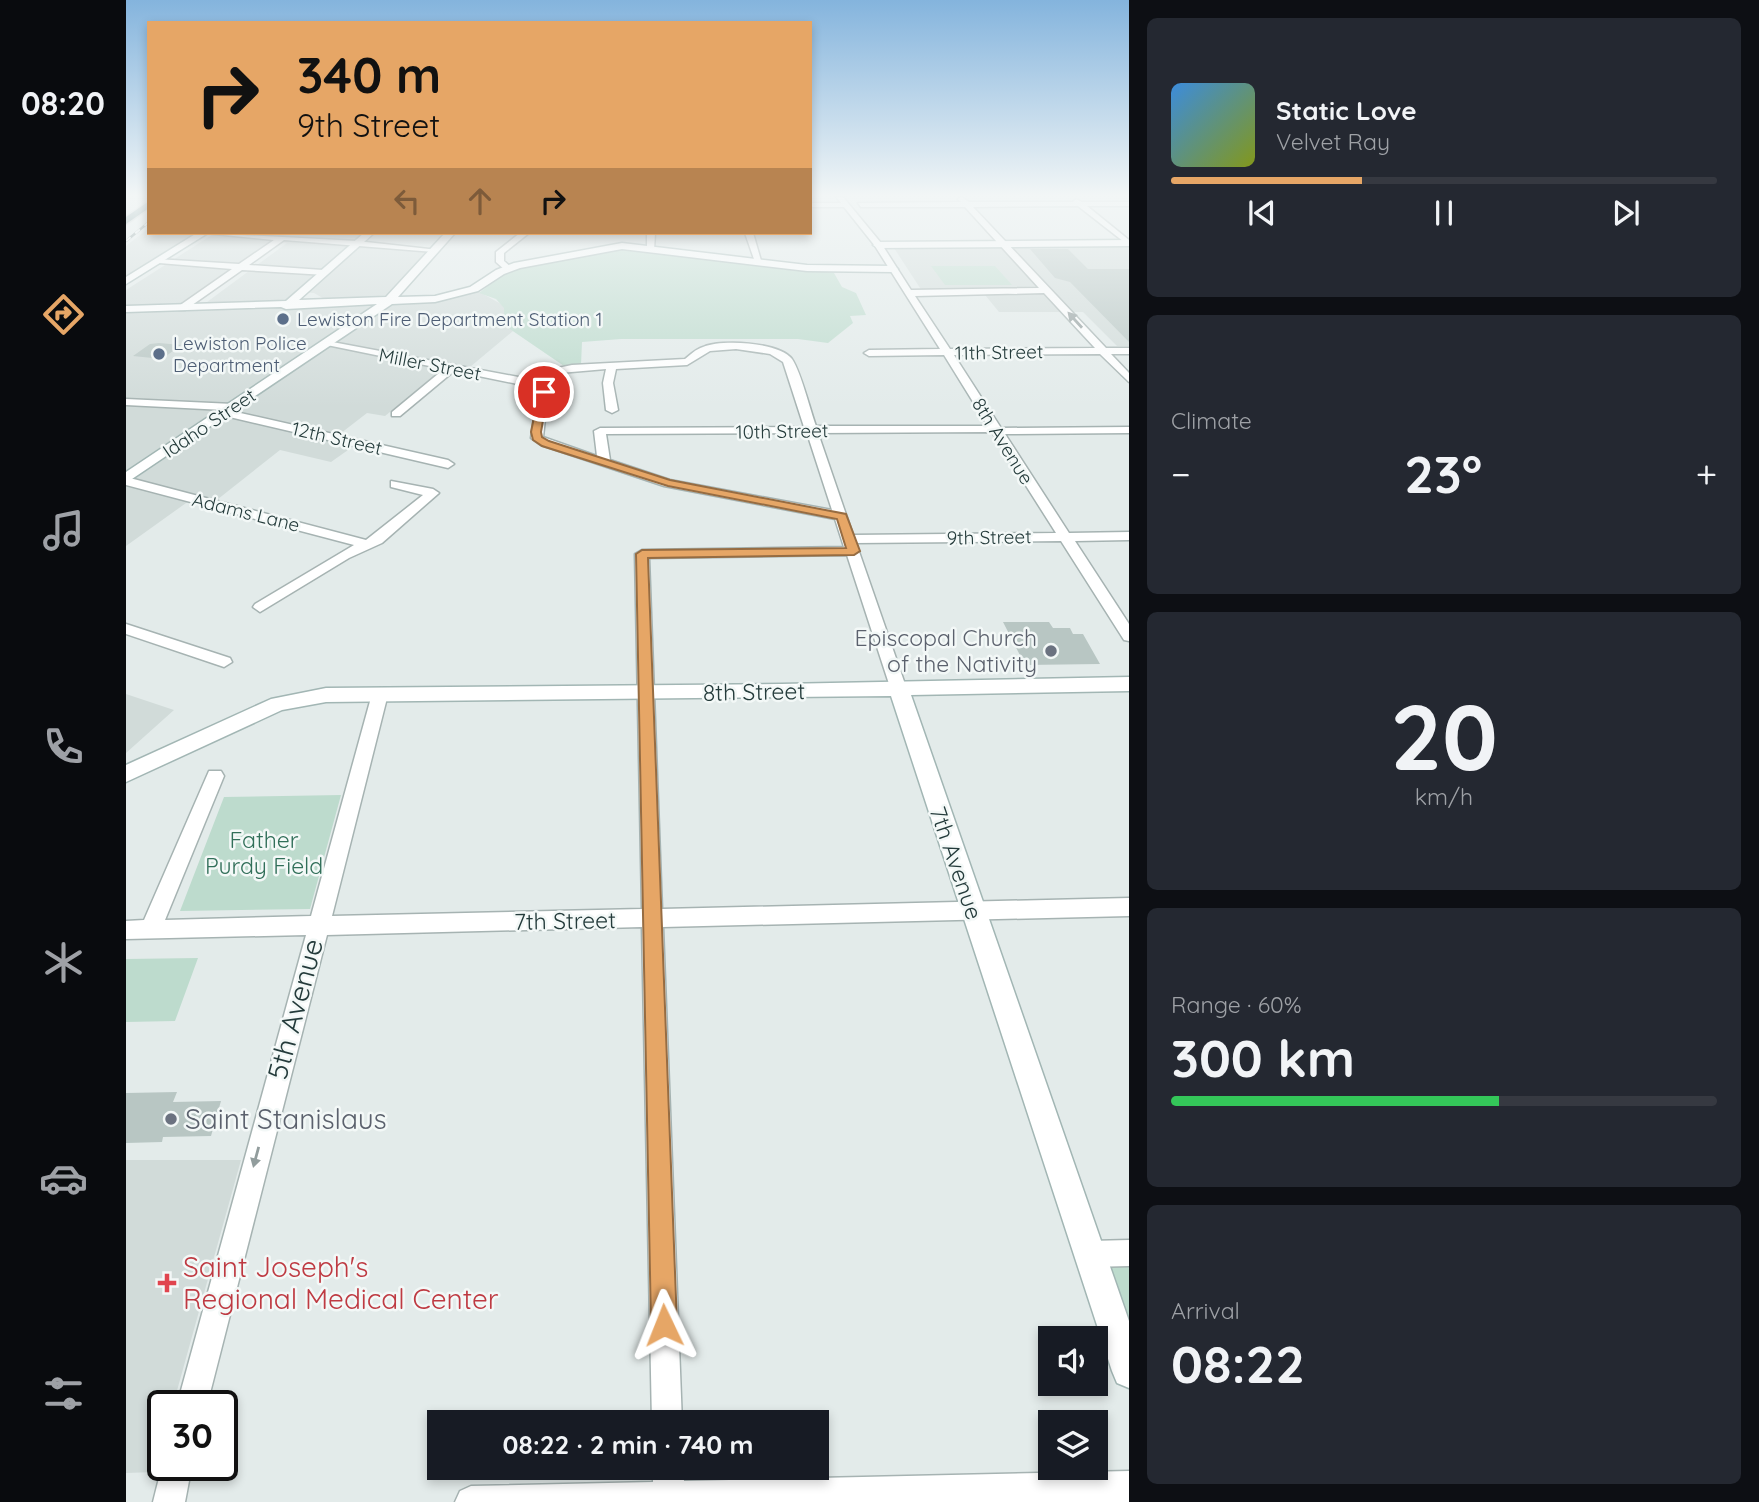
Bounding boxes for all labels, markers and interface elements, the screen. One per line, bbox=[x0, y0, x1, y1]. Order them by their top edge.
text: 340 m bbox=[297, 44, 441, 105]
icon: right bbox=[182, 49, 273, 140]
text: 08:20 bbox=[21, 83, 105, 123]
text: Static Love bbox=[1276, 94, 1417, 127]
text: 9th Street bbox=[297, 105, 440, 145]
text: Velvet Ray bbox=[1276, 127, 1390, 156]
icon: left bbox=[388, 182, 426, 220]
icon: ahead bbox=[461, 182, 499, 220]
icon: right bbox=[534, 182, 572, 220]
icon: previous bbox=[1243, 194, 1281, 232]
icon: pause bbox=[1425, 194, 1463, 232]
icon: next bbox=[1607, 194, 1645, 232]
icon: directions bbox=[39, 290, 88, 339]
place label: Lewiston Fire Department Station 1 bbox=[297, 307, 603, 331]
marker: Lewiston Fire Department Station 1 bbox=[275, 311, 291, 327]
one-way arrow bbox=[1067, 311, 1083, 329]
place label: Lewiston Police Department bbox=[173, 331, 307, 377]
street label: 11th Street bbox=[955, 339, 1043, 365]
street label: Miller Street bbox=[377, 342, 483, 386]
marker: Lewiston Police Department bbox=[151, 346, 167, 362]
pin bbox=[514, 362, 574, 422]
icon: arrive bbox=[525, 373, 563, 411]
street label: Idaho Street bbox=[158, 383, 260, 463]
street label: 8th Avenue bbox=[967, 393, 1039, 489]
text: Climate bbox=[1171, 406, 1252, 435]
street label: 12th Street bbox=[290, 416, 384, 460]
street label: 10th Street bbox=[735, 418, 829, 444]
text: 23° bbox=[1404, 441, 1482, 506]
text: − bbox=[1171, 450, 1191, 498]
text: + bbox=[1696, 450, 1717, 498]
street label: Adams Lane bbox=[190, 487, 302, 537]
icon: music bbox=[39, 506, 88, 555]
street label: 9th Street bbox=[946, 524, 1032, 550]
place label: Episcopal Church of the Nativity bbox=[855, 623, 1037, 678]
marker: Episcopal Church of the Nativity bbox=[1043, 643, 1059, 659]
street label: 8th Street bbox=[703, 676, 806, 707]
text: 20 bbox=[1390, 679, 1498, 793]
icon: phone bbox=[39, 722, 88, 771]
text: km/h bbox=[1415, 782, 1473, 811]
street label: 7th Avenue bbox=[924, 803, 989, 923]
park label: Father Purdy Field bbox=[205, 825, 323, 880]
street label: 7th Street bbox=[514, 905, 616, 936]
street label: 5th Avenue bbox=[259, 935, 330, 1083]
icon: climate bbox=[39, 938, 88, 987]
text: Range · 60% bbox=[1171, 990, 1302, 1019]
text: 300 km bbox=[1171, 1025, 1355, 1090]
place label: Saint Stanislaus bbox=[185, 1101, 387, 1136]
marker: Saint Stanislaus bbox=[163, 1111, 179, 1127]
one-way arrow bbox=[250, 1146, 261, 1168]
icon: car bbox=[39, 1154, 88, 1203]
place label: Saint Joseph's Regional Medical Center bbox=[183, 1249, 499, 1316]
marker: Saint Joseph's Regional Medical Center bbox=[157, 1273, 177, 1293]
position arrow bbox=[627, 1288, 701, 1362]
text: Arrival bbox=[1171, 1296, 1240, 1325]
map controls bbox=[1038, 1326, 1108, 1480]
button: sound bbox=[1038, 1326, 1108, 1396]
text: 08:22 bbox=[1171, 1331, 1305, 1396]
icon: filters bbox=[39, 1369, 88, 1418]
speed limit sign: 30 bbox=[147, 1390, 238, 1481]
button: layers bbox=[1038, 1410, 1108, 1480]
text: 08:22 · 2 min · 740 m bbox=[503, 1428, 753, 1461]

